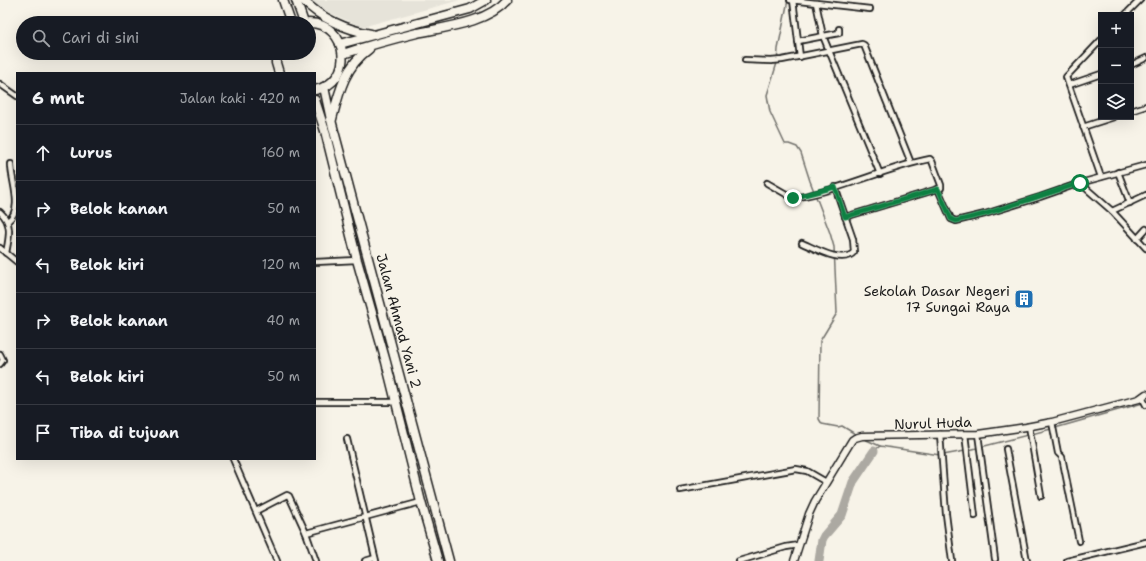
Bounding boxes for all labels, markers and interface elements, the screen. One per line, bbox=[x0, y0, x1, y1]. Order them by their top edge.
map controls bbox=[1098, 12, 1134, 120]
button: + bbox=[1098, 12, 1134, 48]
search box bbox=[16, 16, 316, 60]
icon: search bbox=[30, 27, 52, 49]
text: Cari di sini bbox=[62, 28, 139, 48]
button: − bbox=[1098, 48, 1134, 84]
button: layers bbox=[1098, 84, 1134, 120]
text: 6 mnt bbox=[32, 87, 85, 109]
text: Jalan kaki · 420 m bbox=[180, 90, 300, 107]
icon: ahead bbox=[32, 142, 54, 164]
text: Lurus bbox=[70, 143, 112, 163]
text: 160 m bbox=[262, 144, 300, 161]
route start bbox=[1071, 174, 1089, 192]
route end bbox=[784, 189, 802, 207]
icon: right bbox=[32, 198, 54, 220]
text: Belok kanan bbox=[70, 199, 168, 219]
text: 50 m bbox=[267, 200, 300, 217]
street label: Jalan Ahmad Yani 2 bbox=[372, 252, 426, 390]
icon: left bbox=[32, 254, 54, 276]
text: Belok kiri bbox=[70, 255, 144, 275]
text: 120 m bbox=[262, 256, 300, 273]
place label: Sekolah Dasar Negeri 17 Sungai Raya bbox=[864, 282, 1010, 316]
building icon: Sekolah Dasar Negeri 17 Sungai Raya bbox=[1013, 288, 1035, 310]
icon: right bbox=[32, 310, 54, 332]
text: Belok kanan bbox=[70, 311, 168, 331]
text: 40 m bbox=[266, 312, 300, 329]
icon: left bbox=[32, 366, 54, 388]
text: Belok kiri bbox=[70, 367, 144, 387]
text: 50 m bbox=[267, 368, 300, 385]
street label: Nurul Huda bbox=[894, 413, 972, 433]
icon: arrive bbox=[32, 422, 54, 444]
text: Tiba di tujuan bbox=[70, 423, 179, 443]

